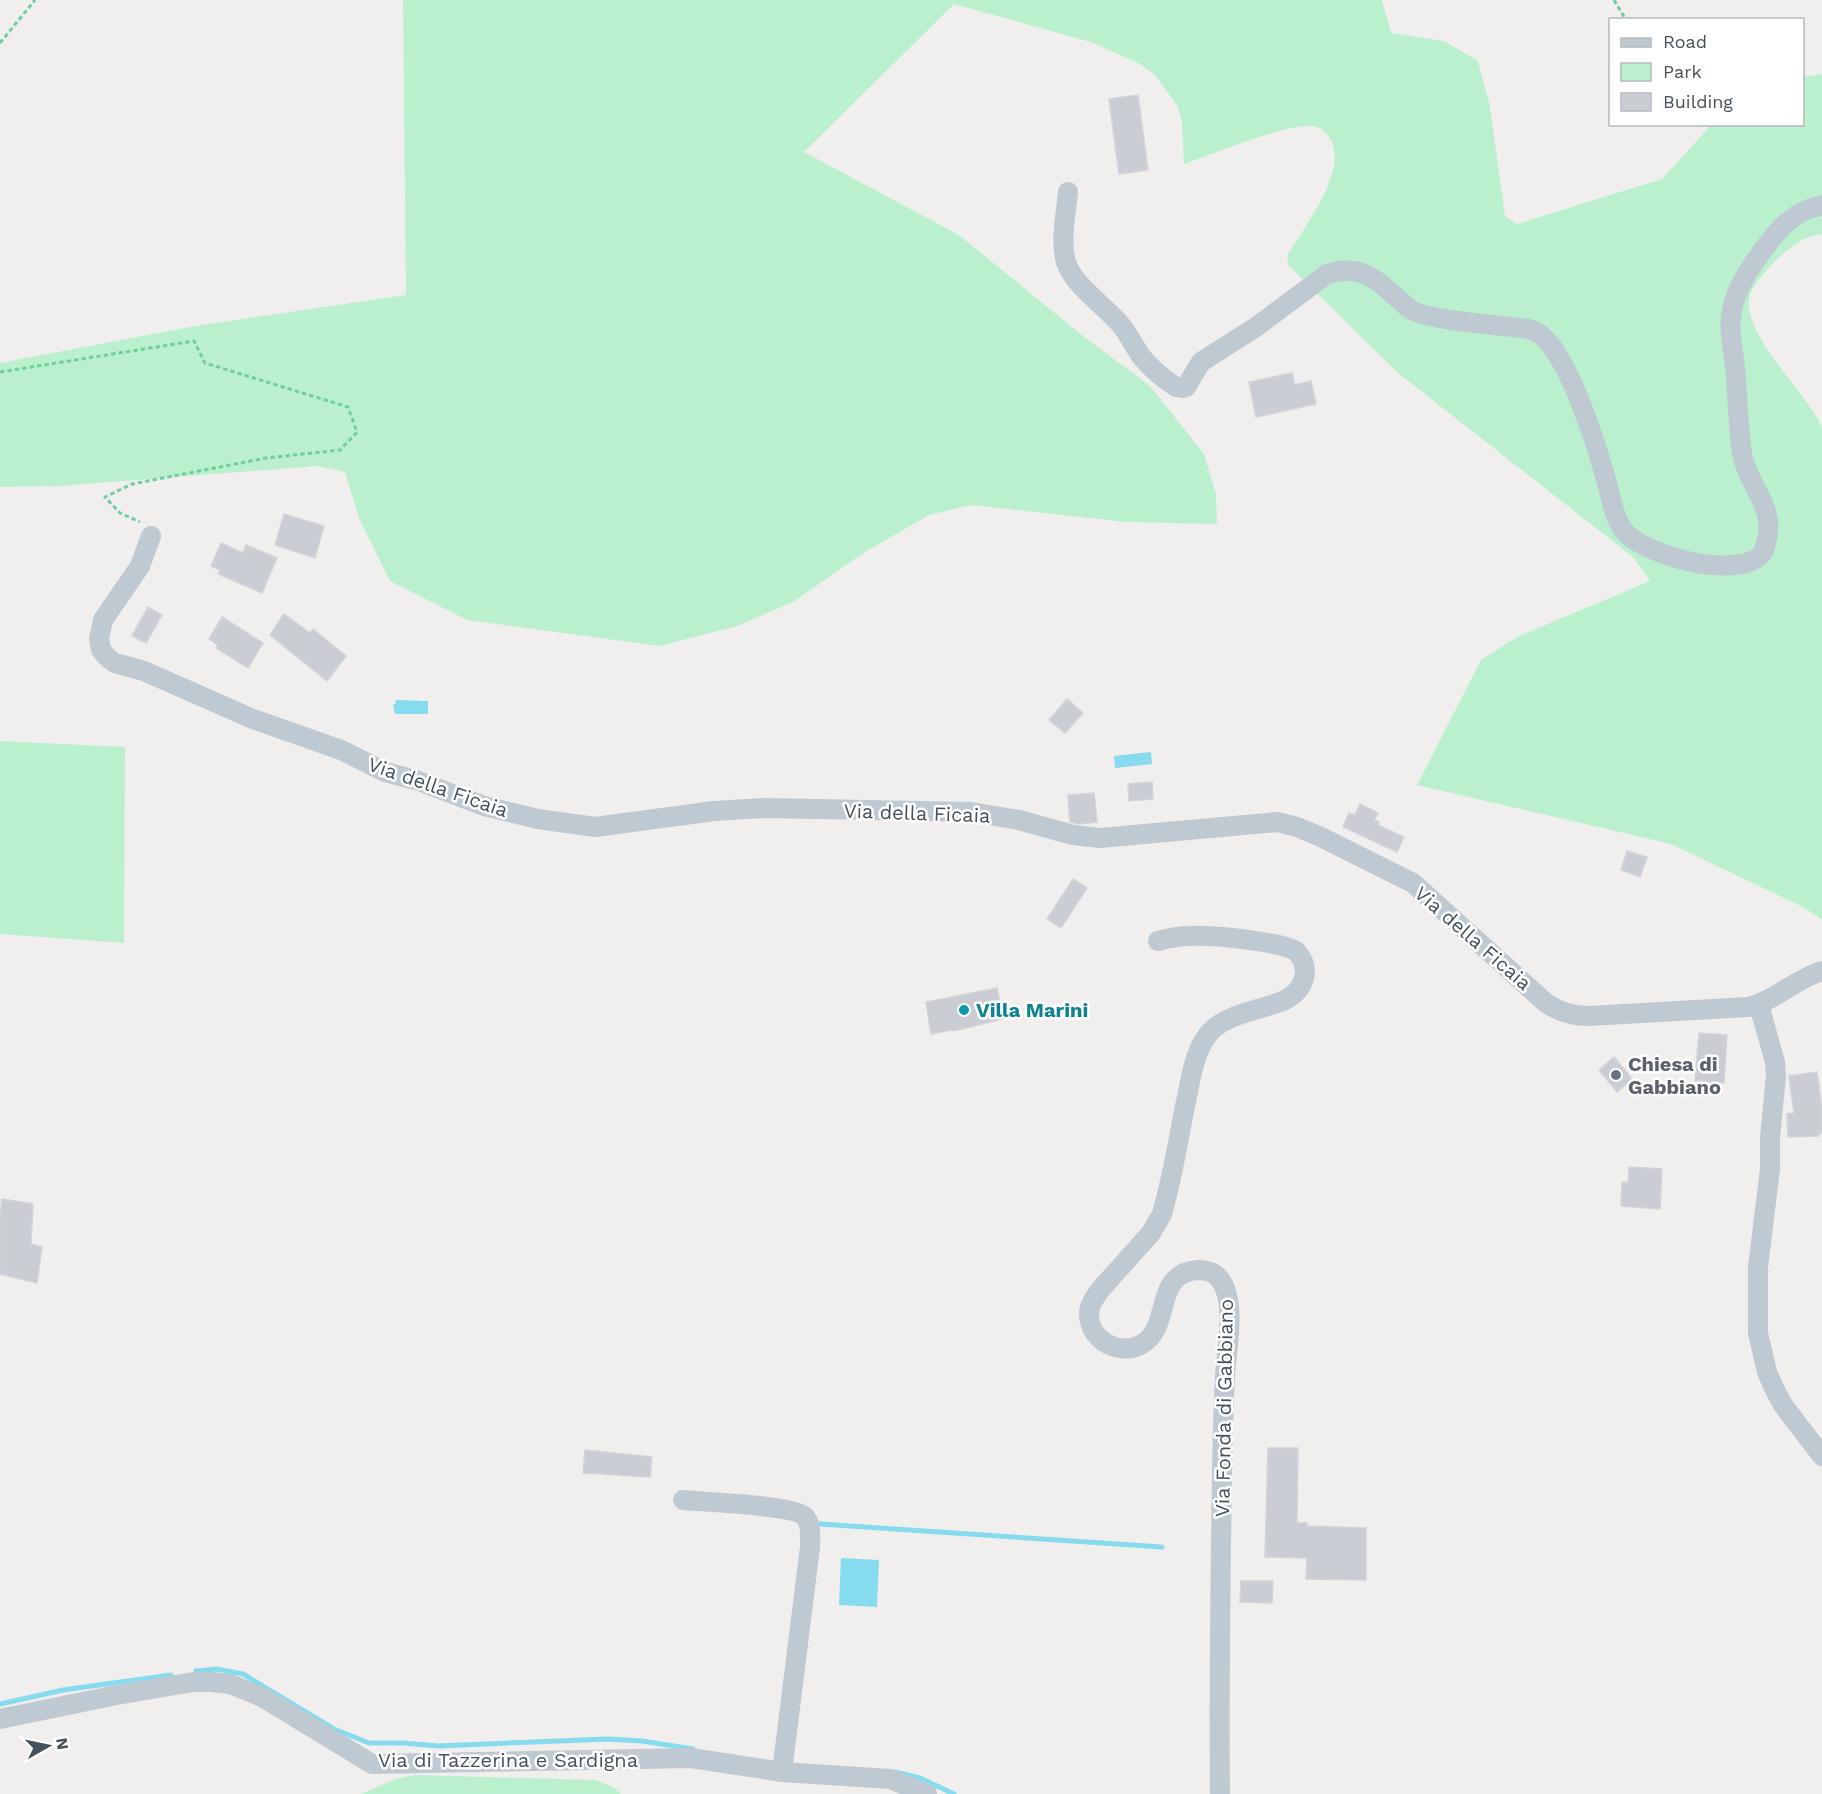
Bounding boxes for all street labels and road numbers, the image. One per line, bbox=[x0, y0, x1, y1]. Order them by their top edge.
street label: Via della Ficaia bbox=[365, 752, 511, 822]
street label: Via della Ficaia bbox=[843, 798, 991, 828]
street label: Via della Ficaia bbox=[1410, 881, 1536, 995]
street label: Via Fonda di Gabbiano bbox=[1210, 1299, 1238, 1517]
street label: Via di Tazzerina e Sardigna bbox=[378, 1748, 638, 1772]

